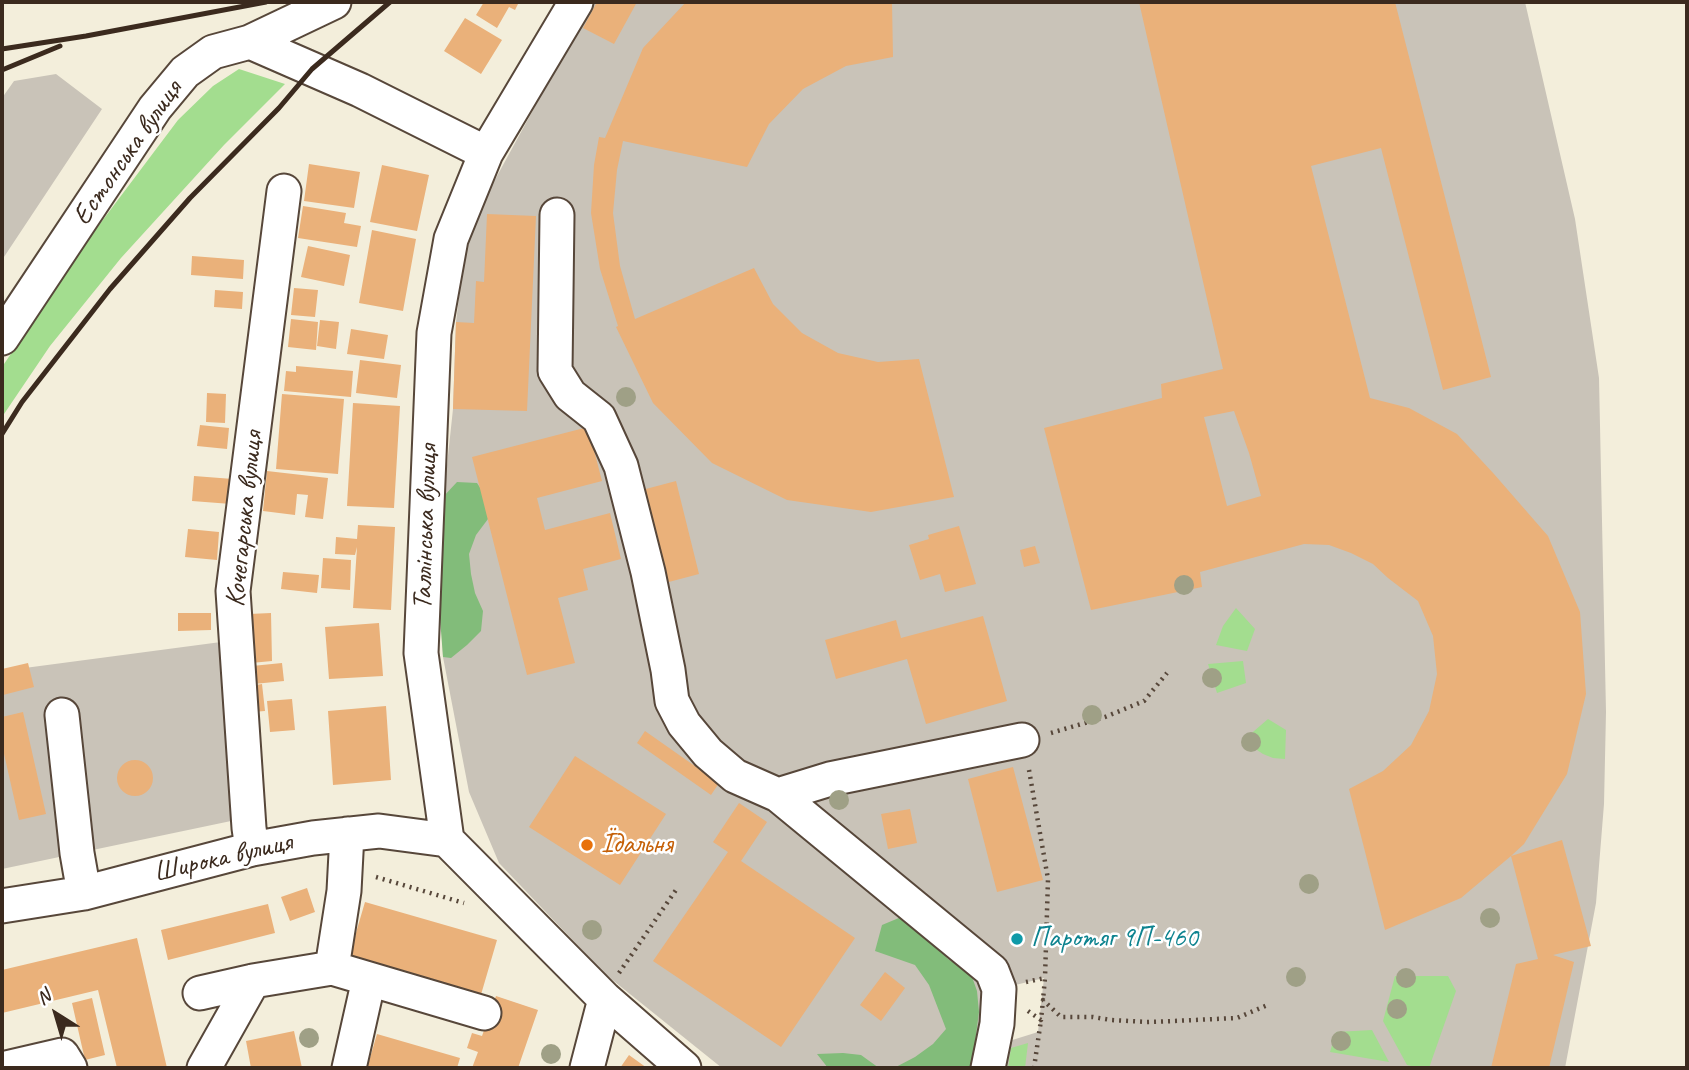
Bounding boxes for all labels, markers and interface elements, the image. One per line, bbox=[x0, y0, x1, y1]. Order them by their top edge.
street label: Естонська вулиця bbox=[66, 74, 190, 232]
street label: Кочегарська вулиця bbox=[219, 429, 271, 609]
street label: Таллінська вулиця bbox=[406, 444, 446, 610]
street label: Широка вулиця bbox=[150, 826, 296, 890]
place label: Їдальня bbox=[601, 828, 672, 862]
marker: Їдальня bbox=[579, 837, 595, 853]
place label: Паротяг 9П-460 bbox=[1031, 922, 1198, 956]
marker: Паротяг 9П-460 bbox=[1009, 931, 1025, 947]
north arrow bbox=[21, 979, 91, 1049]
text: N bbox=[31, 984, 55, 1010]

